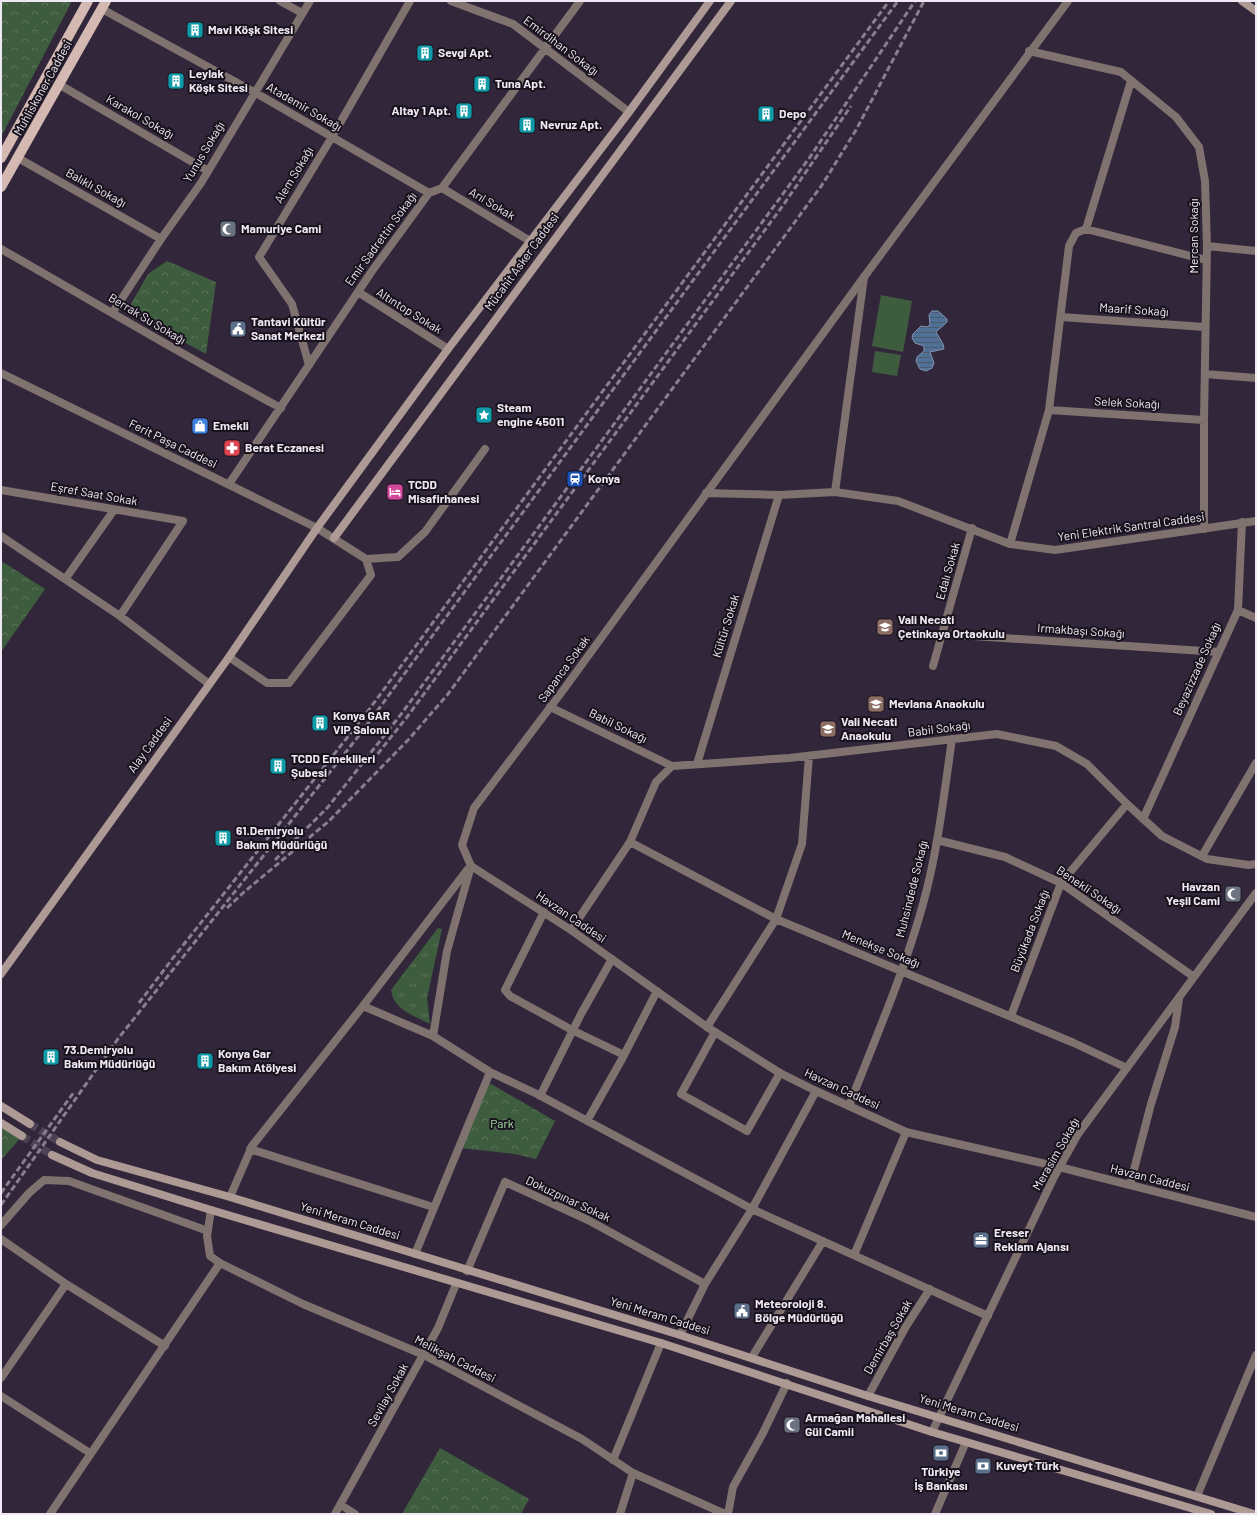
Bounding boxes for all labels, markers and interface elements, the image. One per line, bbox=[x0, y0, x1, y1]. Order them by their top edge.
street label: Emirdihan Sokağı bbox=[521, 12, 602, 78]
building icon: Mavi Köşk Sitesi bbox=[185, 20, 205, 40]
place label: Mavi Köşk Sitesi bbox=[208, 22, 293, 36]
street label: Muhliskoner Caddesi bbox=[10, 38, 74, 137]
building icon: Sevgi Apt. bbox=[415, 43, 435, 63]
place label: Sevgi Apt. bbox=[438, 45, 492, 59]
place label: Leylak Köşk Sitesi bbox=[189, 66, 248, 94]
building icon: Leylak Köşk Sitesi bbox=[166, 71, 186, 91]
building icon: Tuna Apt. bbox=[472, 74, 492, 94]
place label: Tuna Apt. bbox=[495, 76, 546, 90]
street label: Atademir Sokağı bbox=[264, 79, 345, 133]
street label: Karakol Sokağı bbox=[104, 91, 177, 141]
building icon: Altay 1 Apt. bbox=[454, 101, 474, 121]
place label: Altay 1 Apt. bbox=[392, 103, 451, 117]
building icon: Depo bbox=[756, 104, 776, 124]
place label: Depo bbox=[779, 106, 807, 120]
building icon: Nevruz Apt. bbox=[517, 115, 537, 135]
place label: Nevruz Apt. bbox=[540, 117, 602, 131]
street label: Yunus Sokağı bbox=[179, 119, 227, 184]
street label: Alem Sokağı bbox=[271, 144, 315, 205]
street label: Balıklı Sokağı bbox=[64, 165, 129, 210]
street label: Arıl Sokak bbox=[467, 184, 518, 222]
street label: Emir Sadrettin Sokağı bbox=[341, 189, 419, 288]
street label: Mercan Sokağı bbox=[1186, 198, 1200, 274]
street label: Mücahit Asker Caddesi bbox=[481, 210, 561, 313]
mosque icon: Mamuriye Cami bbox=[218, 219, 238, 239]
place label: Mamuriye Cami bbox=[241, 221, 321, 235]
street label: Altıntop Sokak bbox=[374, 284, 445, 336]
street label: Berrak Su Sokağı bbox=[106, 290, 189, 347]
street label: Maarif Sokağı bbox=[1099, 300, 1169, 318]
place label: Tantavi Kültür Sanat Merkezi bbox=[251, 314, 326, 342]
public building icon: Tantavi Kültür Sanat Merkezi bbox=[228, 319, 248, 339]
street label: Selek Sokağı bbox=[1094, 393, 1160, 411]
place label: Steam engine 45011 bbox=[497, 400, 564, 428]
place icon: Steam engine 45011 bbox=[474, 405, 494, 425]
street label: Ferit Paşa Caddesi bbox=[127, 416, 220, 470]
shop icon: Emekli bbox=[190, 416, 210, 436]
place label: Emekli bbox=[213, 418, 249, 432]
pharmacy icon: Berat Eczanesi bbox=[222, 438, 242, 458]
place label: Berat Eczanesi bbox=[245, 440, 324, 454]
station icon: Konya bbox=[565, 469, 585, 489]
place label: Konya bbox=[588, 471, 620, 485]
place label: TCDD Misafirhanesi bbox=[408, 477, 479, 505]
street label: Eşref Saat Sokak bbox=[50, 478, 139, 508]
hotel icon: TCDD Misafirhanesi bbox=[385, 482, 405, 502]
street label: Yeni Elektrik Santral Caddesi bbox=[1057, 509, 1205, 543]
street label: Edalı Sokak bbox=[932, 540, 962, 601]
street label: Kültür Sokak bbox=[709, 592, 741, 659]
place label: Vali Necati Çetinkaya Ortaokulu bbox=[898, 612, 1005, 640]
school or university icon: Vali Necati Çetinkaya Ortaokulu bbox=[875, 617, 895, 637]
street label: Irmakbaşı Sokağı bbox=[1037, 620, 1125, 640]
street label: Beyazizzade Sokağı bbox=[1169, 620, 1223, 717]
street label: Sapanca Sokak bbox=[534, 632, 592, 704]
school or university icon: Mevlana Anaokulu bbox=[866, 694, 886, 714]
place label: Mevlana Anaokulu bbox=[889, 696, 985, 710]
street label: Babil Sokağı bbox=[587, 705, 650, 745]
place label: Konya GAR VIP Salonu bbox=[333, 708, 390, 736]
building icon: Konya GAR VIP Salonu bbox=[310, 713, 330, 733]
street label: Alay Caddesi bbox=[124, 714, 174, 775]
place label: Vali Necati Anaokulu bbox=[841, 714, 897, 742]
street label: Babil Sokağı bbox=[907, 717, 971, 739]
school or university icon: Vali Necati Anaokulu bbox=[818, 719, 838, 739]
place label: TCDD Emeklileri Şubesi bbox=[291, 751, 375, 779]
building icon: TCDD Emeklileri Şubesi bbox=[268, 756, 288, 776]
place label: 61.Demiryolu Bakım Müdürlüğü bbox=[236, 823, 327, 851]
building icon: 61.Demiryolu Bakım Müdürlüğü bbox=[213, 828, 233, 848]
street label: Muhsindede Sokağı bbox=[892, 839, 930, 939]
street label: Benekli Sokağı bbox=[1054, 862, 1125, 916]
place label: Havzan Yeşil Cami bbox=[1166, 879, 1220, 907]
mosque icon: Havzan Yeşil Cami bbox=[1223, 884, 1243, 904]
street label: Büyükada Sokağı bbox=[1007, 887, 1051, 974]
street label: Havzan Caddesi bbox=[534, 888, 609, 945]
street label: Menekşe Sokağı bbox=[840, 926, 922, 970]
place label: 73.Demiryolu Bakım Müdürlüğü bbox=[64, 1042, 155, 1070]
place label: Konya Gar Bakım Atölyesi bbox=[218, 1046, 296, 1074]
building icon: 73.Demiryolu Bakım Müdürlüğü bbox=[41, 1047, 61, 1067]
building icon: Konya Gar Bakım Atölyesi bbox=[195, 1051, 215, 1071]
street label: Havzan Caddesi bbox=[803, 1065, 882, 1112]
street label: Merasim Sokağı bbox=[1029, 1115, 1081, 1192]
park label: Park bbox=[490, 1116, 514, 1130]
street label: Havzan Caddesi bbox=[1109, 1160, 1191, 1194]
street label: Dokuzpınar Sokak bbox=[524, 1172, 613, 1224]
street label: Yeni Meram Caddesi bbox=[299, 1198, 402, 1242]
place label: Ereser Reklam Ajansı bbox=[994, 1225, 1069, 1253]
office icon: Ereser Reklam Ajansı bbox=[971, 1230, 991, 1250]
street label: Yeni Meram Caddesi bbox=[609, 1293, 712, 1337]
place label: Meteoroloji 8. Bölge Müdürlüğü bbox=[755, 1296, 843, 1324]
street label: Demirbaş Sokak bbox=[860, 1297, 914, 1376]
public building icon: Meteoroloji 8. Bölge Müdürlüğü bbox=[732, 1301, 752, 1321]
street label: Melikşah Caddesi bbox=[413, 1332, 498, 1385]
street label: Sevilay Sokak bbox=[364, 1360, 410, 1429]
street label: Yeni Meram Caddesi bbox=[918, 1390, 1021, 1434]
place label: Armağan Mahallesi Gül Camii bbox=[805, 1410, 905, 1438]
mosque icon: Armağan Mahallesi Gül Camii bbox=[782, 1415, 802, 1435]
bank icon: Türkiye İş Bankası bbox=[931, 1443, 951, 1463]
bank icon: Kuveyt Türk bbox=[973, 1456, 993, 1476]
place label: Kuveyt Türk bbox=[996, 1458, 1060, 1472]
place label: Türkiye İş Bankası bbox=[914, 1464, 968, 1492]

